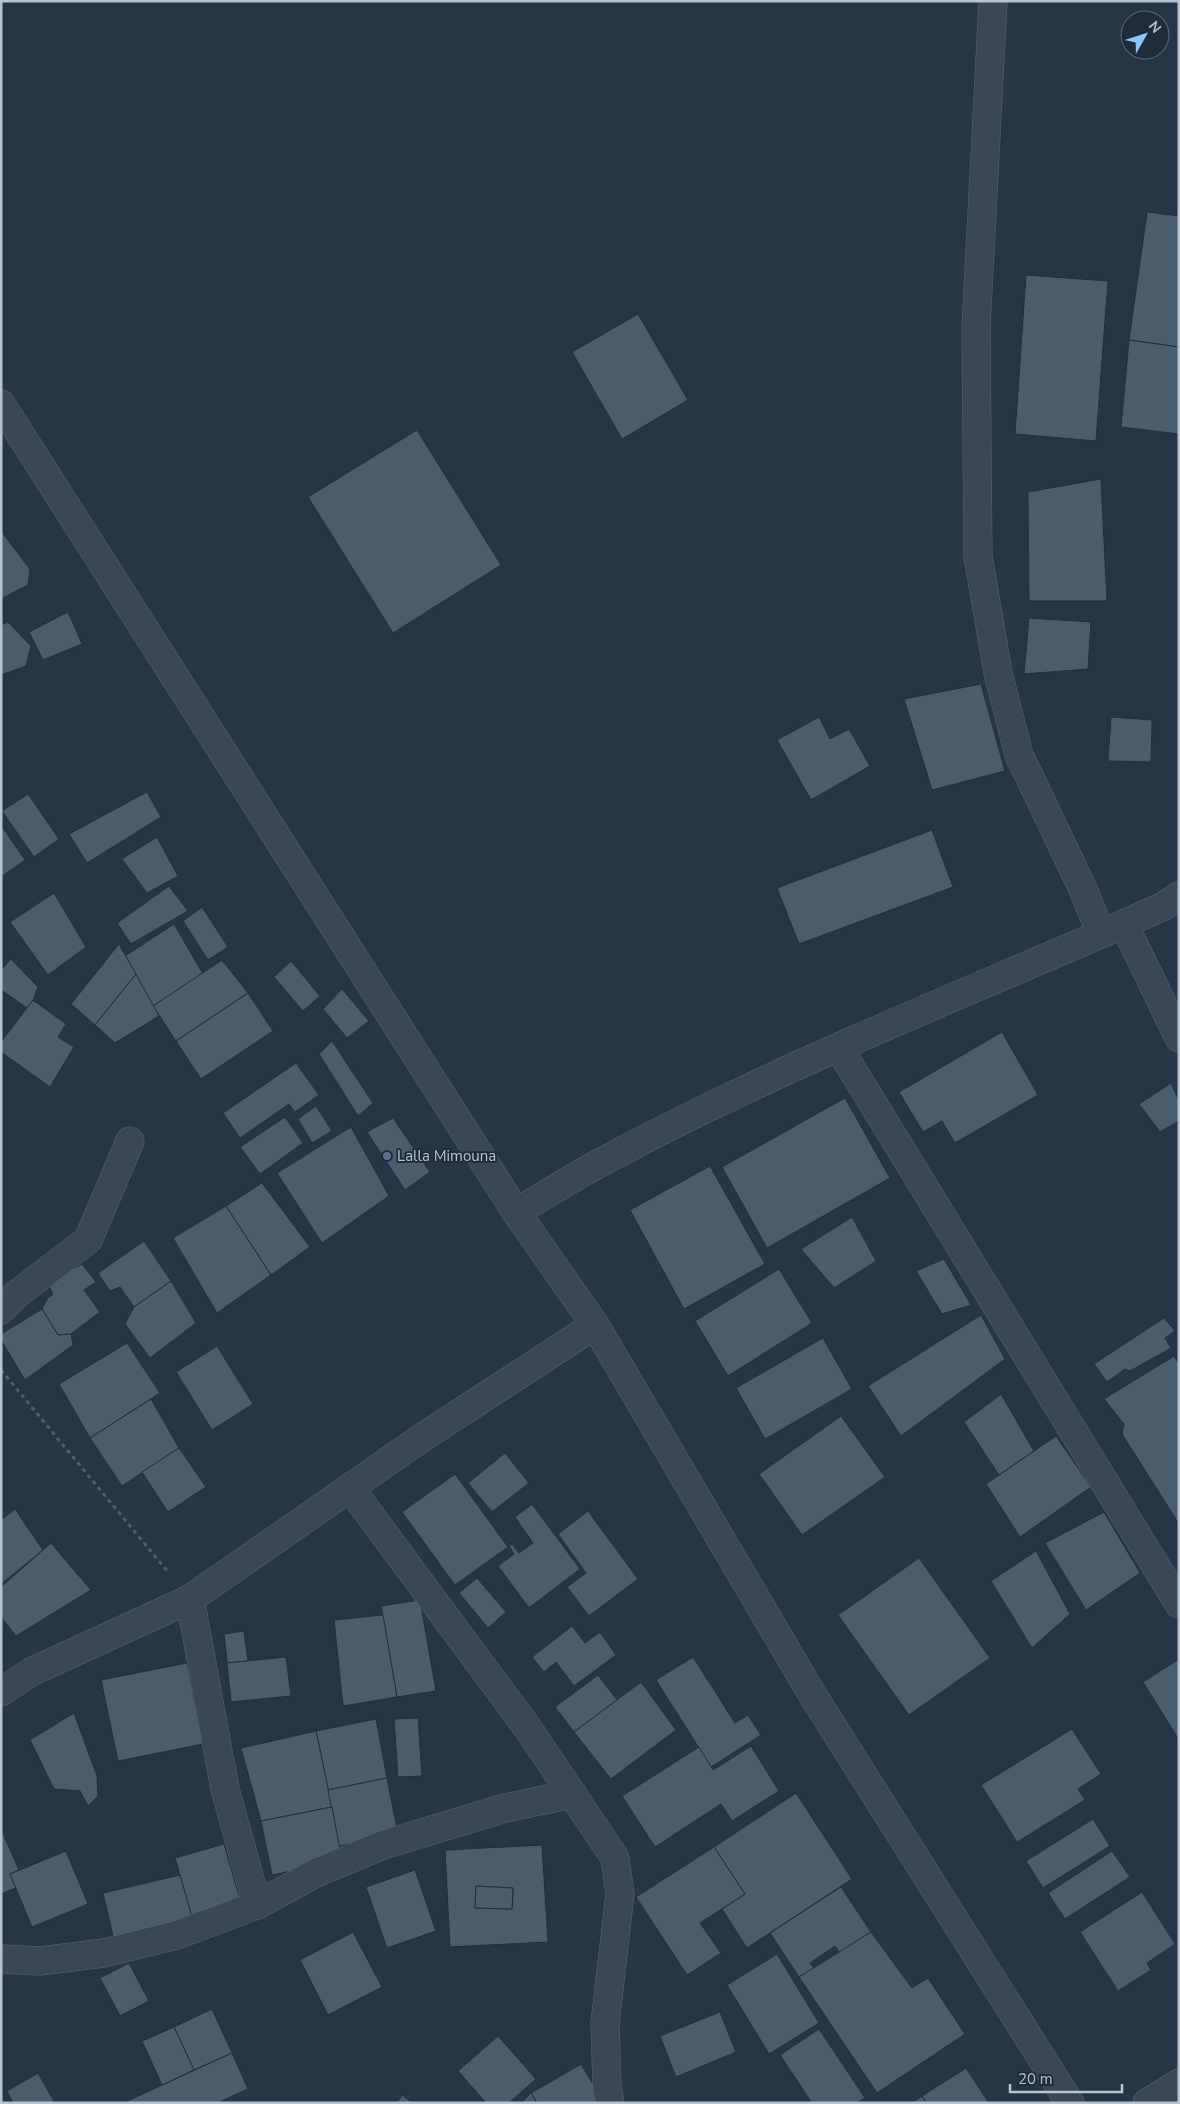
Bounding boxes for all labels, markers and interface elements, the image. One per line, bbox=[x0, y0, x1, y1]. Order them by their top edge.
north arrow bbox=[1120, 10, 1170, 60]
text: N bbox=[1144, 17, 1165, 37]
place label: Lalla Mimouna bbox=[397, 1146, 496, 1166]
marker: Lalla Mimouna bbox=[381, 1150, 393, 1162]
scale bar bbox=[1010, 2062, 1122, 2094]
text: 20 m bbox=[1018, 2069, 1053, 2089]

